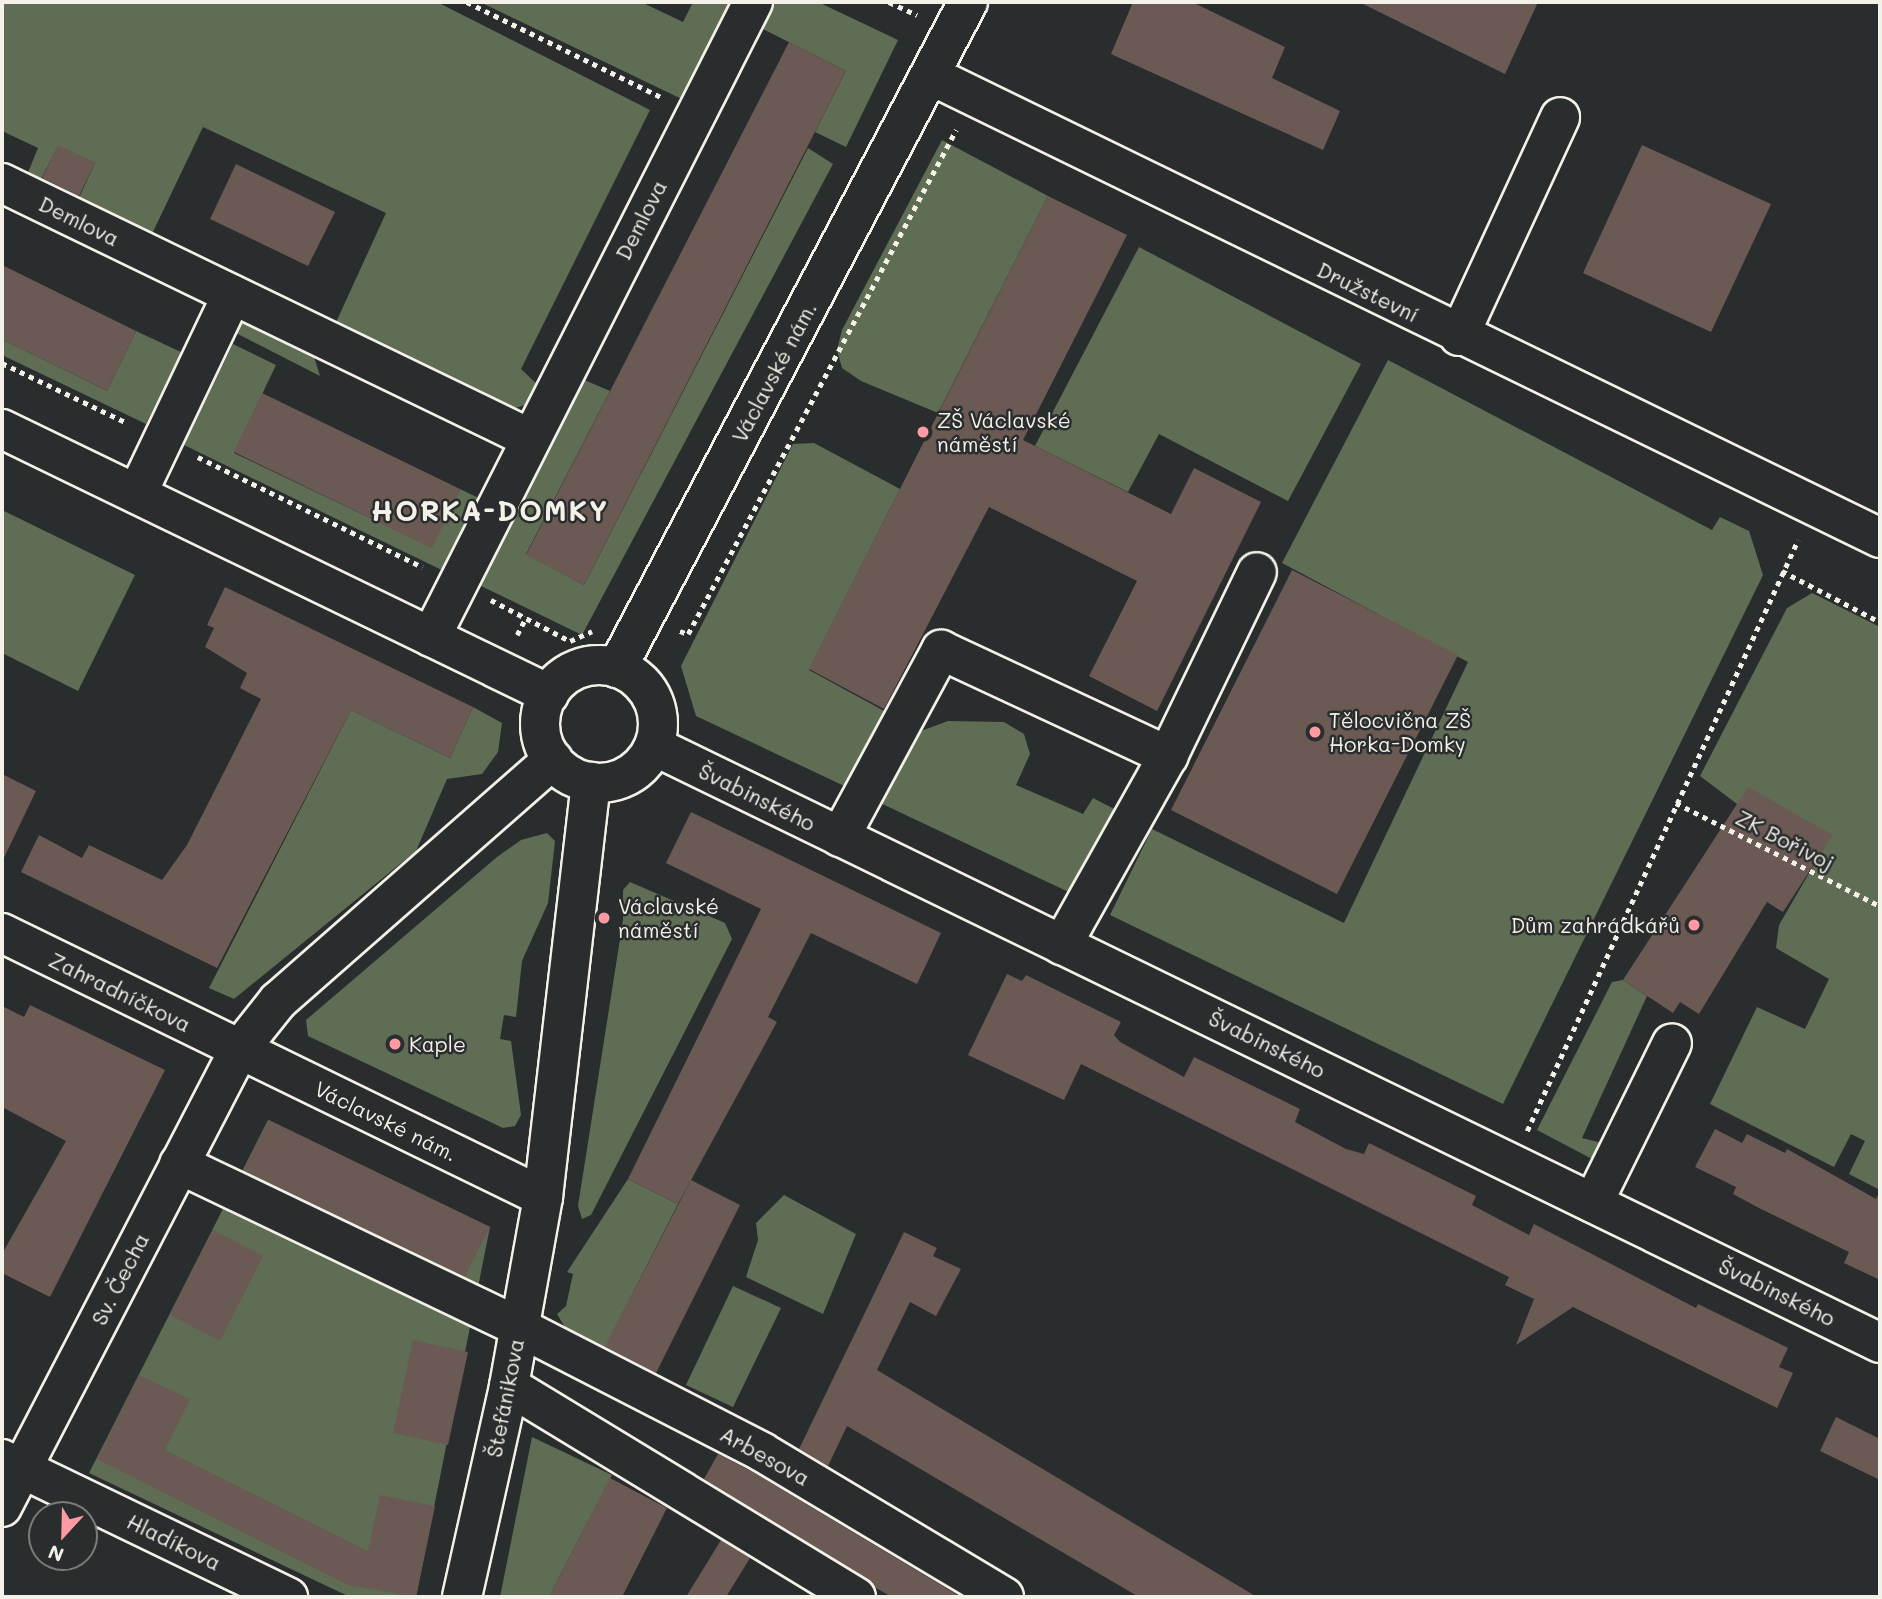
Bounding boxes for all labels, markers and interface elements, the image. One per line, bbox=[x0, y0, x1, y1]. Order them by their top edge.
street label: Demlova bbox=[610, 176, 672, 264]
street label: Demlova bbox=[35, 191, 123, 251]
street label: Družstevní bbox=[1313, 257, 1423, 327]
street label: Václavské nám. bbox=[726, 297, 822, 447]
place label: ZŠ Václavské náměstí bbox=[937, 407, 1071, 457]
marker: ZŠ Václavské náměstí bbox=[915, 424, 931, 440]
district label: HORKA-DOMKY bbox=[372, 493, 608, 527]
place label: Tělocvična ZŠ Horka-Domky bbox=[1329, 707, 1471, 757]
marker: Tělocvična ZŠ Horka-Domky bbox=[1307, 724, 1323, 740]
street label: Švabinského bbox=[695, 758, 819, 836]
street label: ZK Bořivoj bbox=[1732, 805, 1838, 875]
place label: Václavské náměstí bbox=[618, 893, 719, 943]
marker: Václavské náměstí bbox=[596, 910, 612, 926]
place label: Dům zahrádkářů bbox=[1511, 912, 1680, 938]
marker: Dům zahrádkářů bbox=[1686, 917, 1702, 933]
street label: Zahradníčkova bbox=[45, 947, 195, 1037]
street label: Švabinského bbox=[1205, 1005, 1329, 1083]
place label: Kaple bbox=[409, 1031, 466, 1057]
marker: Kaple bbox=[387, 1036, 403, 1052]
street label: Václavské nám. bbox=[311, 1076, 461, 1166]
street label: Sv. Čecha bbox=[86, 1229, 154, 1329]
street label: Švabinského bbox=[1715, 1253, 1839, 1331]
street label: Štefánikova bbox=[481, 1337, 529, 1459]
street label: Arbesova bbox=[716, 1421, 814, 1491]
north arrow bbox=[28, 1501, 98, 1571]
street label: Hladíkova bbox=[123, 1509, 225, 1575]
text: N bbox=[44, 1540, 67, 1568]

